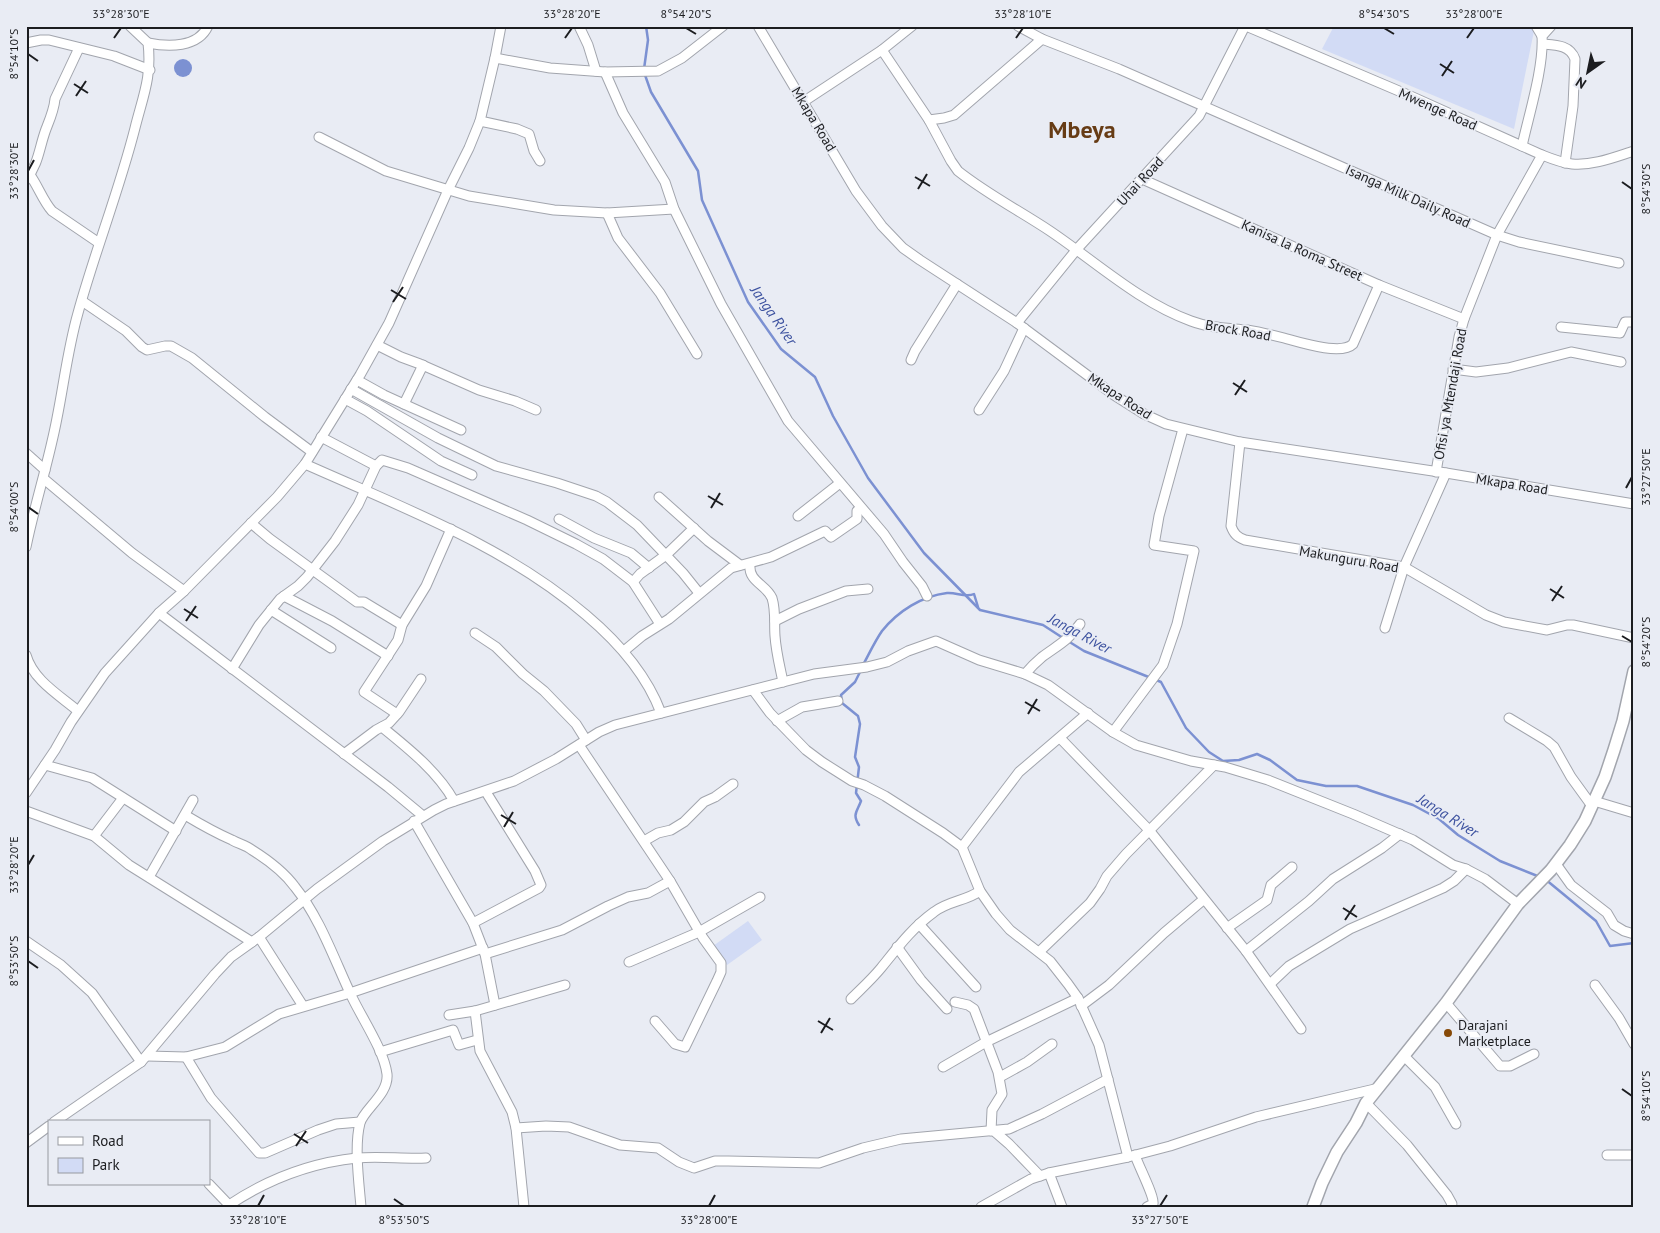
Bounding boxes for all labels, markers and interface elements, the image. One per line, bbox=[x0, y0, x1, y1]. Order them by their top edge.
text: 33°28'30"E bbox=[92, 6, 150, 21]
text: 33°28'20"E bbox=[543, 6, 601, 21]
text: 8°54'20"S bbox=[661, 6, 711, 21]
text: 33°28'10"E bbox=[994, 6, 1052, 21]
text: 8°54'30"S bbox=[1359, 6, 1409, 21]
text: 33°28'00"E bbox=[1445, 6, 1503, 21]
text: 8°54'10"S bbox=[6, 29, 21, 79]
north arrow bbox=[1562, 48, 1612, 98]
text: N bbox=[1572, 73, 1590, 93]
street label: Mkapa Road bbox=[788, 83, 840, 155]
street label: Mwenge Road bbox=[1396, 84, 1480, 134]
district label: Mbeya bbox=[1048, 114, 1116, 145]
text: 33°28'30"E bbox=[6, 142, 21, 200]
street label: Uhai Road bbox=[1113, 153, 1167, 209]
street label: Isanga Milk Daily Road bbox=[1343, 160, 1473, 232]
text: 8°54'30"S bbox=[1638, 164, 1653, 214]
street label: Kanisa la Roma Street bbox=[1239, 215, 1366, 285]
water label: Janga River bbox=[746, 281, 802, 349]
street label: Brock Road bbox=[1204, 315, 1272, 345]
street label: Ofisi ya Mtendaji Road bbox=[1430, 327, 1470, 461]
street label: Mkapa Road bbox=[1085, 369, 1155, 423]
text: 33°27'50"E bbox=[1638, 448, 1653, 506]
street label: Mkapa Road bbox=[1475, 469, 1549, 499]
text: 8°54'00"S bbox=[6, 482, 21, 532]
street label: Makunguru Road bbox=[1298, 541, 1400, 577]
water label: Janga River bbox=[1044, 608, 1116, 658]
text: 8°54'20"S bbox=[1638, 617, 1653, 667]
water label: Janga River bbox=[1413, 788, 1483, 842]
text: 33°28'20"E bbox=[6, 836, 21, 894]
text: 8°53'50"S bbox=[6, 936, 21, 986]
place label: Darajani Marketplace bbox=[1458, 1016, 1531, 1050]
marker: Darajani Marketplace bbox=[1442, 1027, 1454, 1039]
text: 8°54'10"S bbox=[1638, 1071, 1653, 1121]
legend bbox=[48, 1120, 210, 1186]
text: Road bbox=[92, 1131, 124, 1150]
text: Park bbox=[92, 1155, 120, 1174]
text: 33°28'10"E bbox=[229, 1212, 287, 1227]
text: 8°53'50"S bbox=[379, 1212, 429, 1227]
text: 33°28'00"E bbox=[680, 1212, 738, 1227]
text: 33°27'50"E bbox=[1131, 1212, 1189, 1227]

